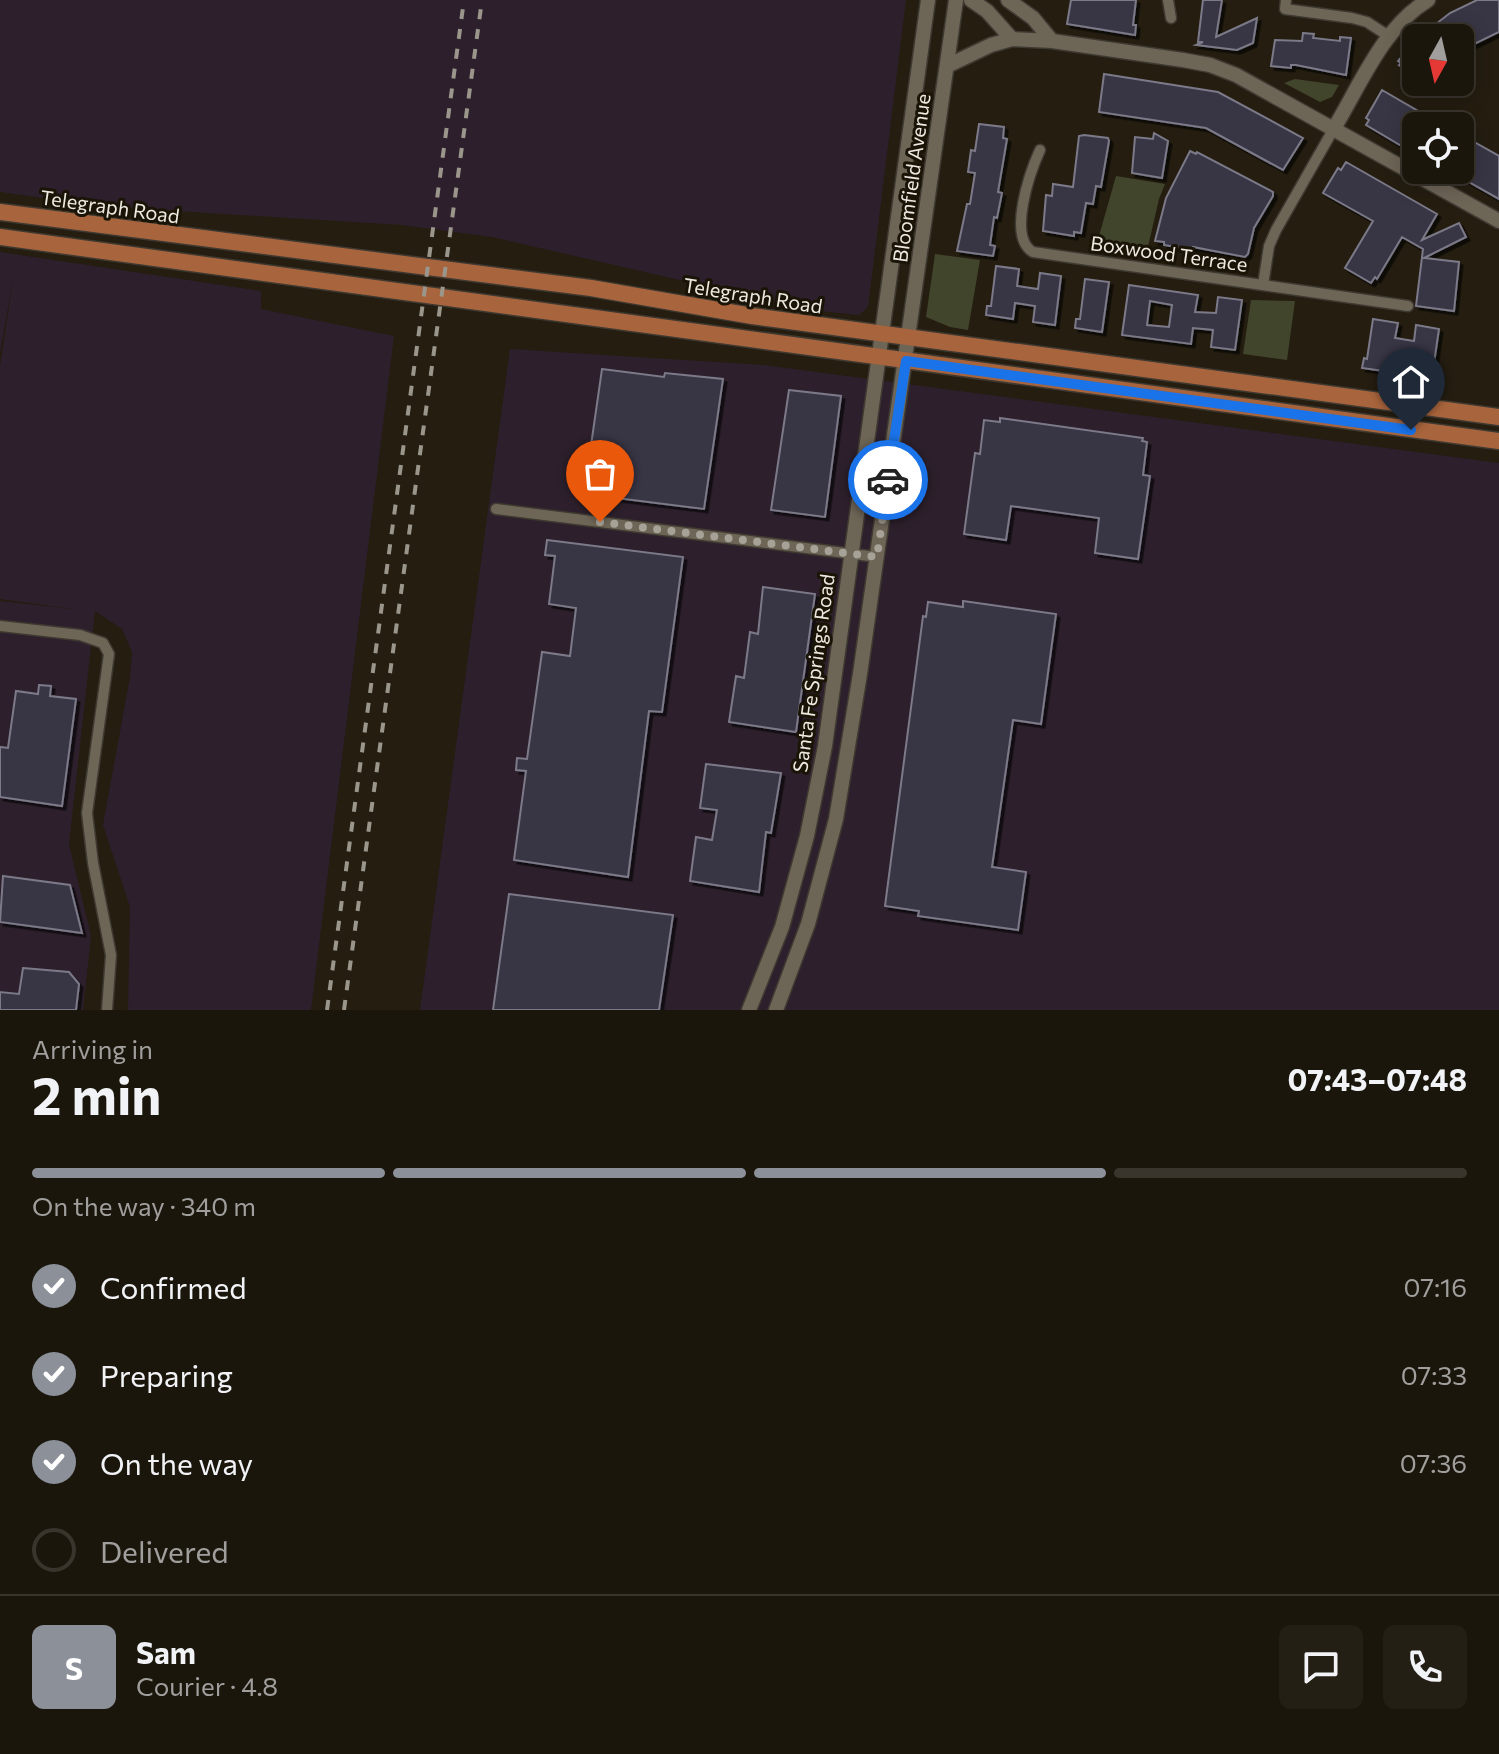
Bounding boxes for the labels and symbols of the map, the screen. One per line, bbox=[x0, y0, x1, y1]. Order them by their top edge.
north arrow bbox=[1402, 24, 1474, 96]
street label: Bloomfield Avenue bbox=[887, 92, 935, 264]
street label: Telegraph Road bbox=[39, 184, 181, 228]
street label: Boxwood Terrace bbox=[1089, 230, 1249, 276]
street label: Telegraph Road bbox=[682, 272, 824, 318]
pin bbox=[1377, 348, 1445, 430]
pin bbox=[566, 440, 634, 522]
courier bbox=[848, 440, 928, 520]
street label: Santa Fe Springs Road bbox=[787, 572, 839, 774]

